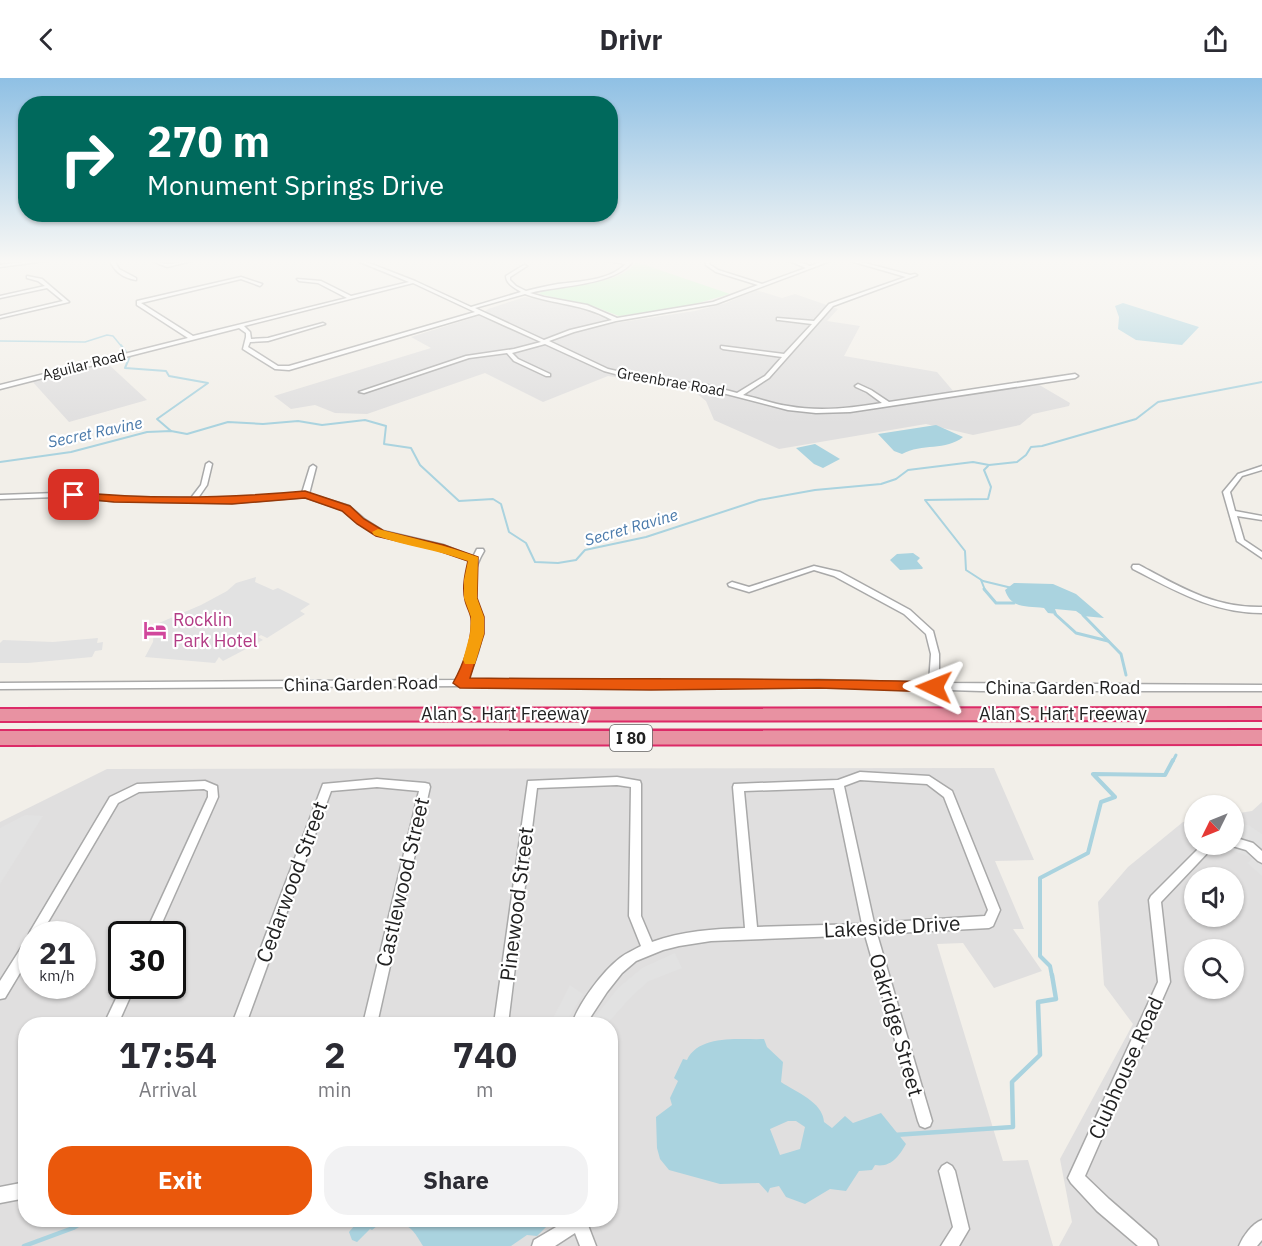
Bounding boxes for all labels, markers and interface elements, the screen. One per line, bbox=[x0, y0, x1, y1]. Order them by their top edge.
text: Drivr bbox=[600, 22, 662, 57]
icon: back bbox=[30, 23, 63, 56]
icon: share bbox=[1199, 23, 1232, 56]
text: 270 m bbox=[147, 114, 270, 169]
icon: right bbox=[48, 120, 126, 198]
text: Monument Springs Drive bbox=[147, 167, 444, 202]
street label: Aguilar Road bbox=[40, 345, 128, 384]
street label: Greenbrae Road bbox=[616, 363, 727, 400]
water label: Secret Ravine bbox=[46, 412, 144, 452]
pin bbox=[48, 469, 99, 520]
icon: arrive bbox=[57, 478, 90, 511]
water label: Secret Ravine bbox=[582, 504, 680, 550]
place label: Rocklin Park Hotel bbox=[173, 608, 258, 652]
hotel icon: Rocklin Park Hotel bbox=[142, 617, 168, 643]
position arrow bbox=[902, 655, 966, 719]
street label: China Garden Road bbox=[283, 671, 439, 696]
street label: China Garden Road bbox=[986, 676, 1140, 699]
street label: Alan S. Hart Freeway bbox=[421, 702, 589, 725]
street label: Alan S. Hart Freeway bbox=[979, 702, 1147, 725]
road number: I 80 bbox=[610, 725, 652, 751]
street label: Castlewood Street bbox=[369, 794, 435, 969]
north arrow bbox=[1184, 795, 1244, 855]
map controls bbox=[1184, 795, 1244, 999]
street label: Cedarwood Street bbox=[249, 797, 333, 966]
street label: Pinewood Street bbox=[493, 825, 539, 983]
button: sound bbox=[1184, 867, 1244, 927]
street label: Lakeside Drive bbox=[823, 908, 961, 944]
speed limit sign: 30 bbox=[108, 921, 186, 999]
text: 21 bbox=[39, 933, 75, 972]
button: search bbox=[1184, 939, 1244, 999]
street label: Oakridge Street bbox=[863, 950, 931, 1099]
text: km/h bbox=[39, 966, 75, 985]
street label: Clubhouse Road bbox=[1081, 992, 1169, 1143]
text: 17:54 bbox=[119, 1031, 217, 1078]
text: 2 bbox=[324, 1031, 346, 1078]
text: 740 bbox=[452, 1031, 517, 1078]
text: Arrival bbox=[139, 1076, 197, 1103]
text: min bbox=[318, 1076, 352, 1103]
text: m bbox=[476, 1076, 494, 1103]
button: Exit bbox=[48, 1146, 312, 1215]
button: Share bbox=[324, 1146, 588, 1215]

